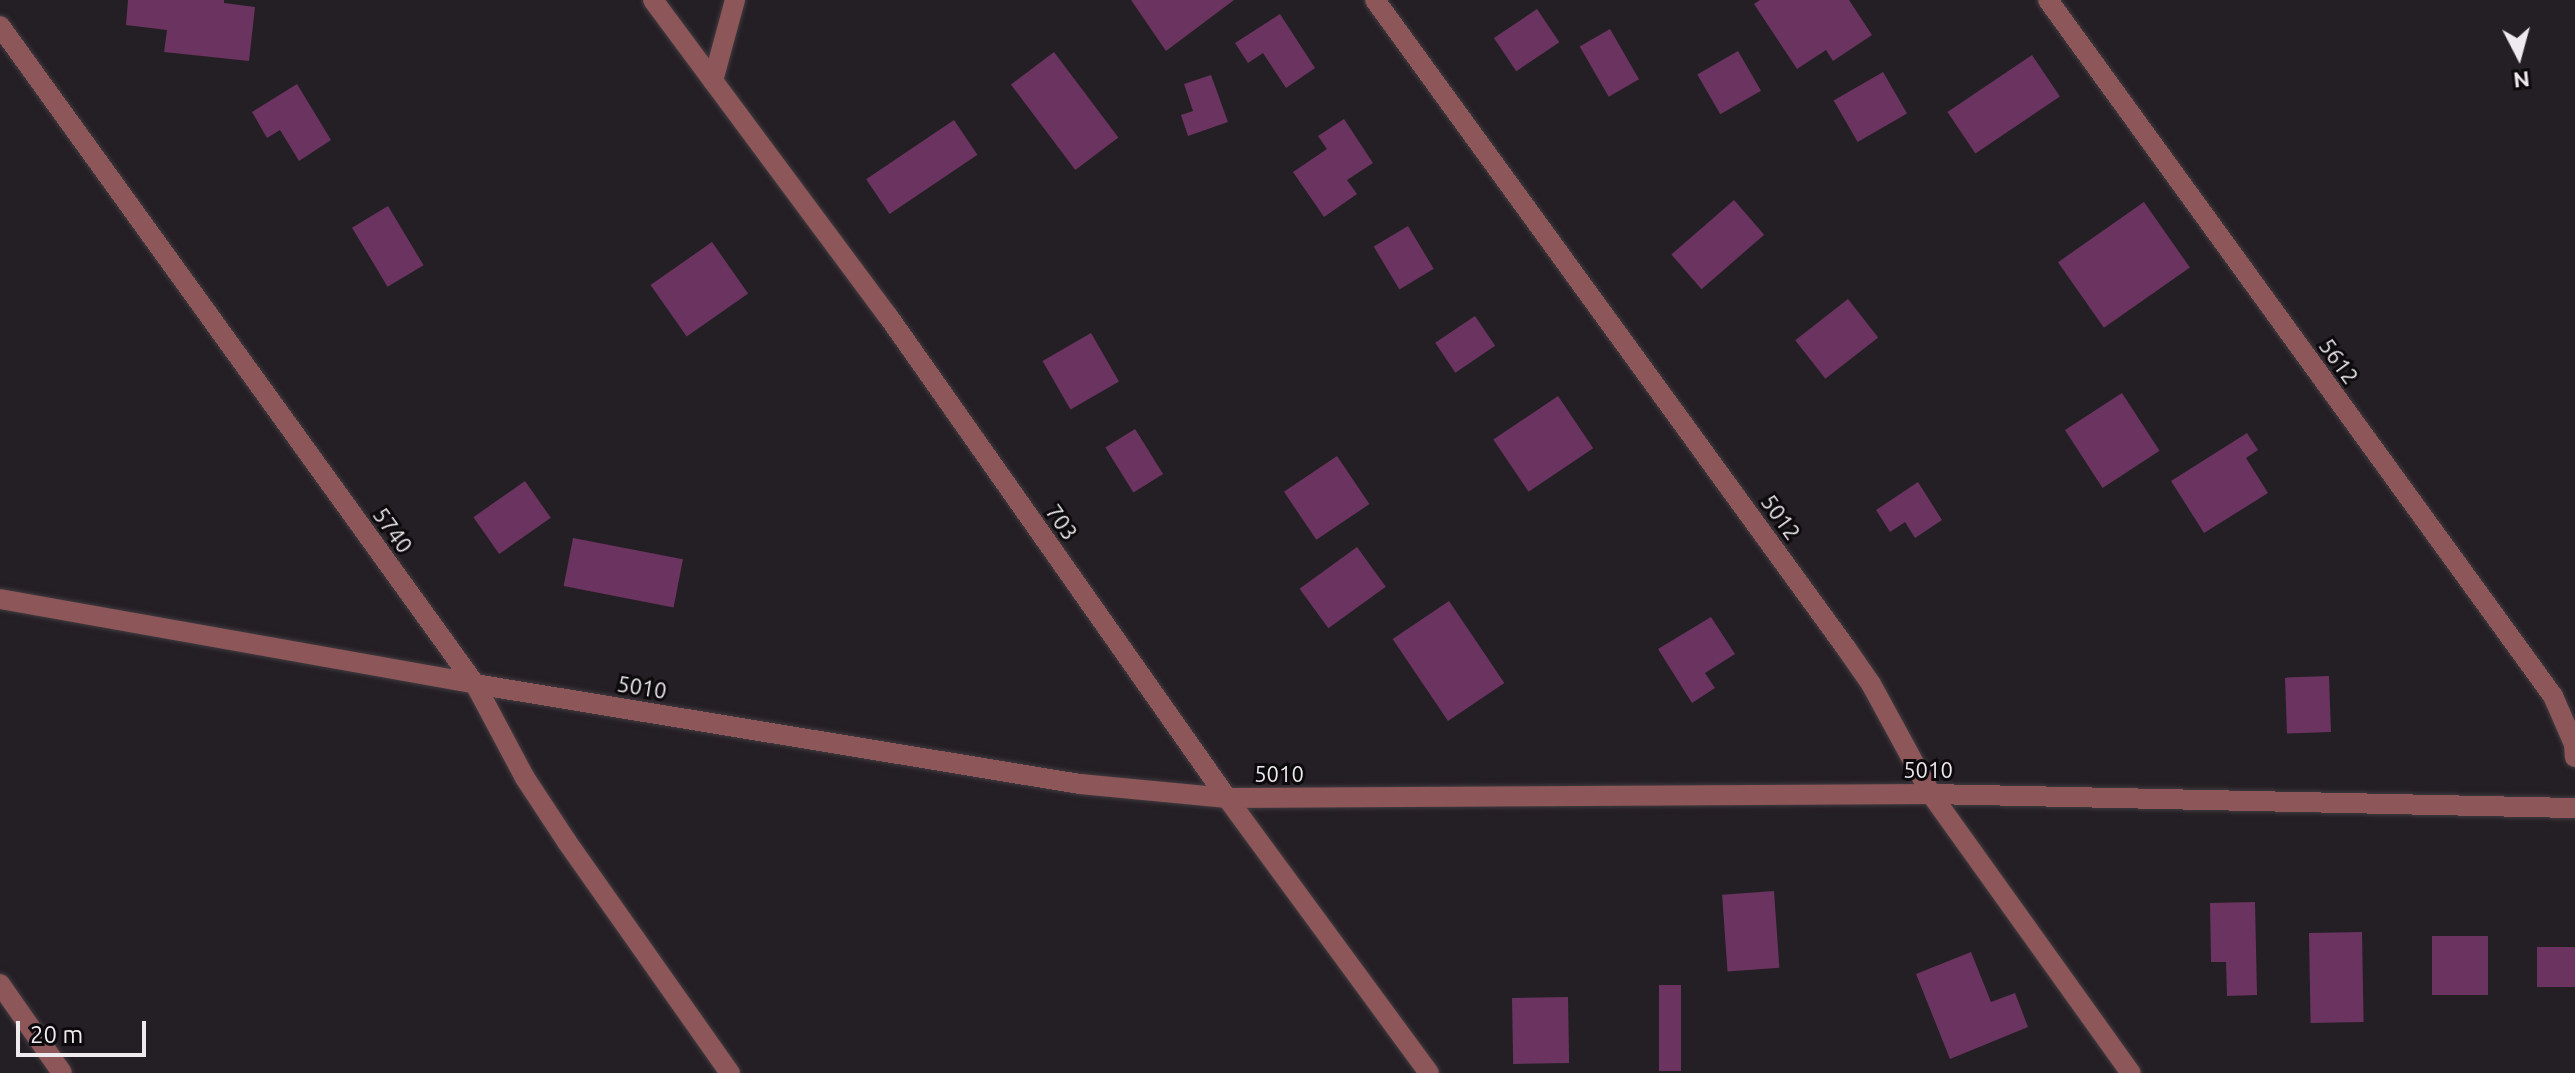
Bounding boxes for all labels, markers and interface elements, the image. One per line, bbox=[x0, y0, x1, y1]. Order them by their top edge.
north arrow bbox=[2479, 16, 2559, 96]
text: N bbox=[2512, 67, 2531, 94]
street label: 5612 bbox=[2314, 333, 2364, 389]
street label: 5012 bbox=[1756, 489, 1806, 545]
street label: 703 bbox=[1041, 499, 1083, 545]
street label: 5740 bbox=[368, 502, 418, 558]
street label: 5010 bbox=[615, 670, 669, 704]
street label: 5010 bbox=[1903, 757, 1953, 783]
street label: 5010 bbox=[1254, 761, 1304, 787]
scale bar bbox=[20, 1005, 150, 1055]
text: 20 m bbox=[30, 1021, 83, 1048]

